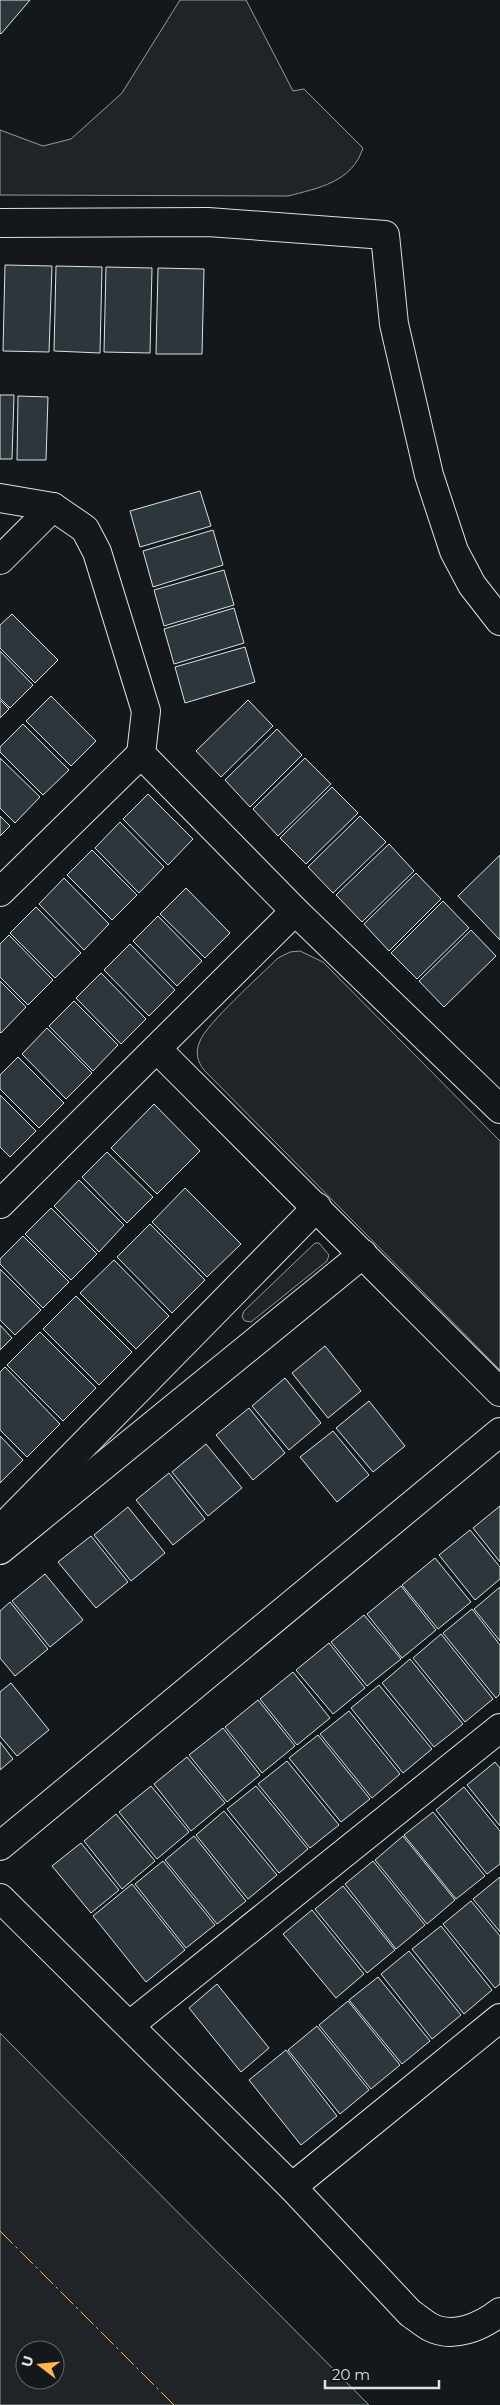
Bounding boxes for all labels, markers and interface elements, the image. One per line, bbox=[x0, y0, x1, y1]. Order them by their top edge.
north arrow bbox=[15, 2340, 65, 2390]
text: U bbox=[17, 2354, 38, 2369]
scale bar bbox=[325, 2358, 439, 2390]
text: 20 m bbox=[332, 2365, 370, 2384]

